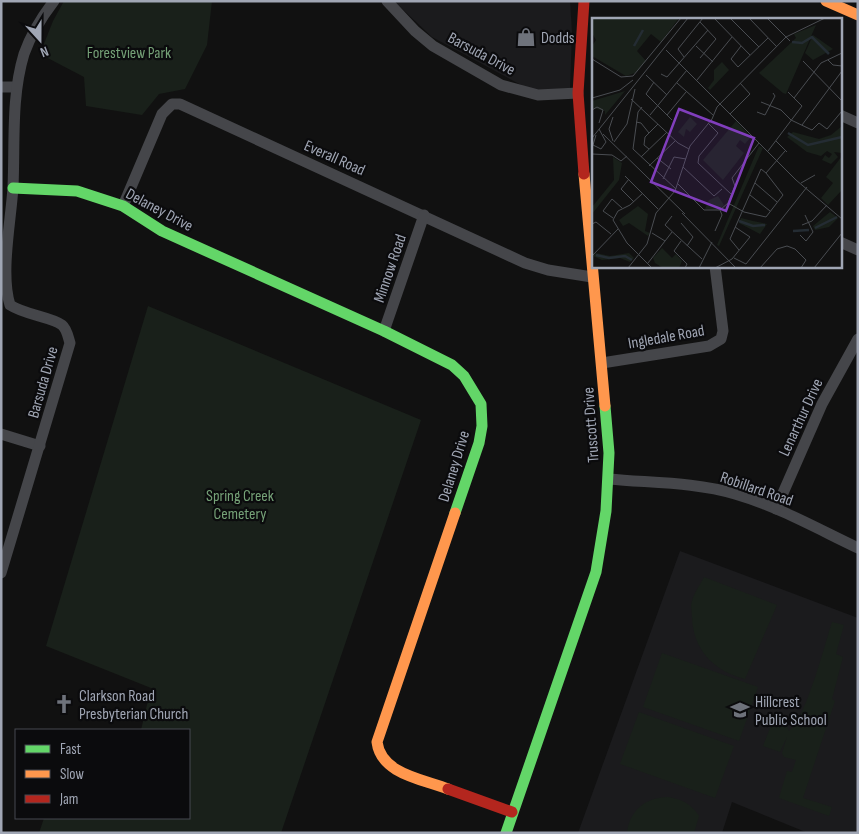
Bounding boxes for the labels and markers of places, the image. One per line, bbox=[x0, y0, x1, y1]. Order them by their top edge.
shop icon: Dodds bbox=[515, 26, 537, 48]
place label: Dodds bbox=[541, 29, 575, 48]
place label: Clarkson Road Presbyterian Church bbox=[79, 687, 188, 724]
church icon: Clarkson Road Presbyterian Church bbox=[53, 693, 75, 715]
place label: Hillcrest Public School bbox=[755, 693, 827, 730]
school or university icon: Hillcrest Public School bbox=[729, 699, 751, 721]

